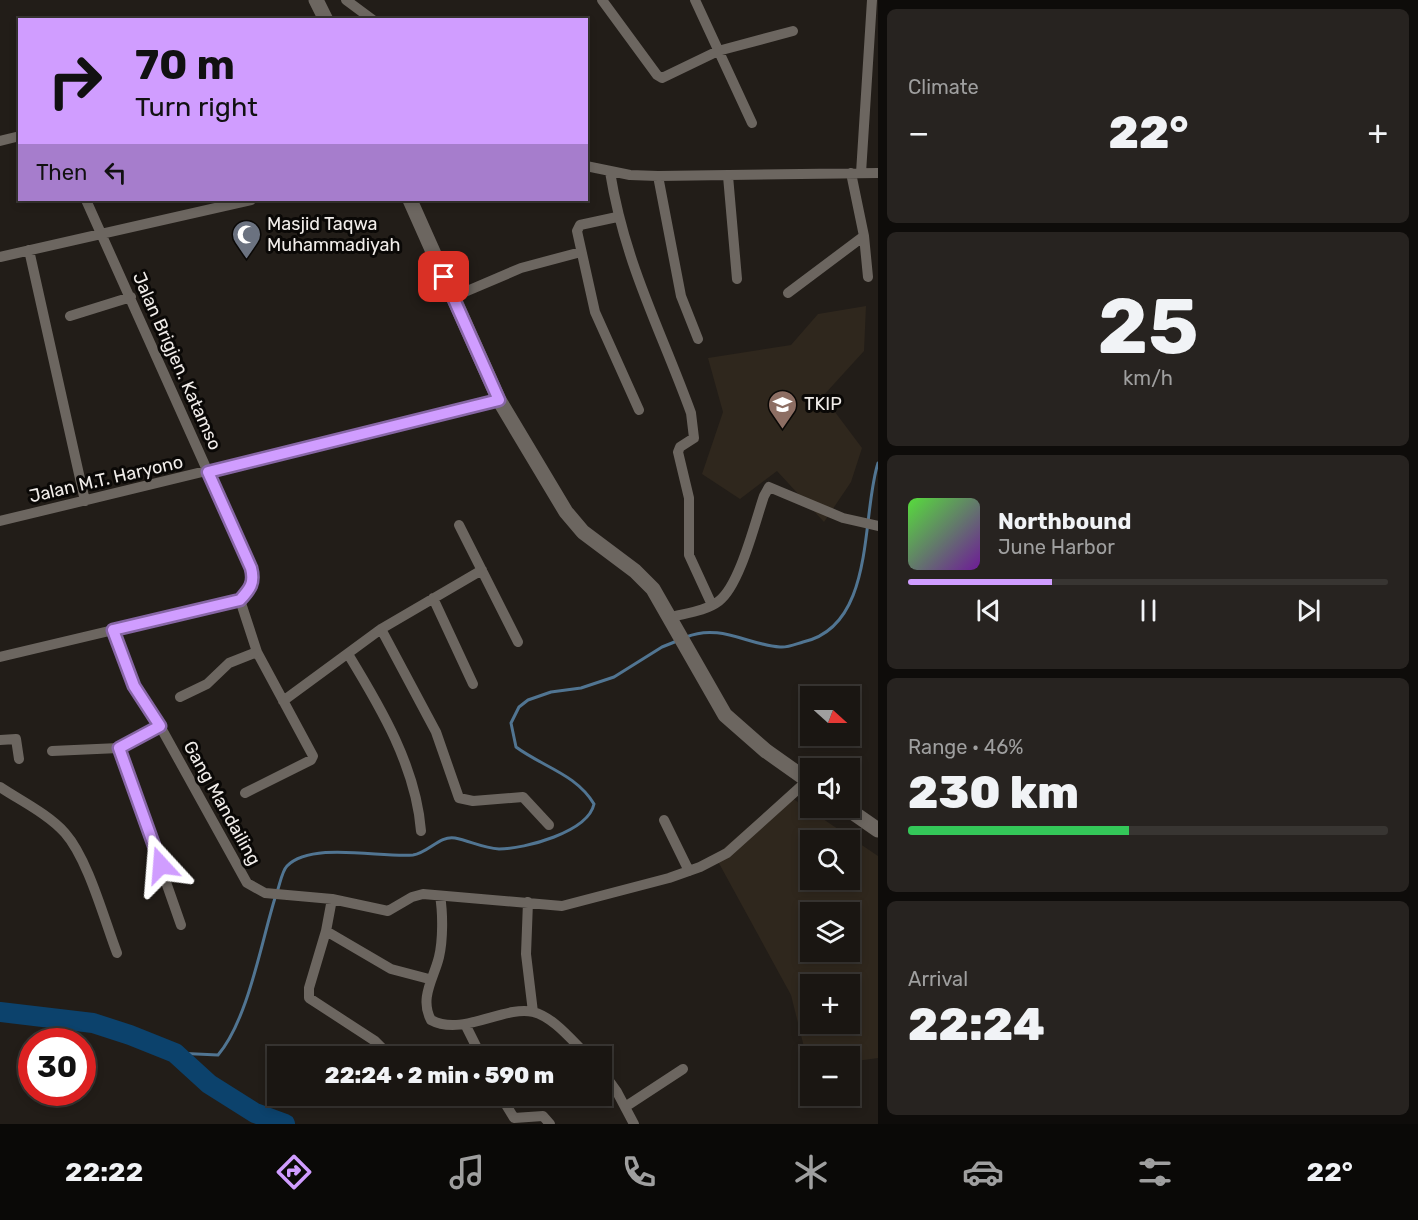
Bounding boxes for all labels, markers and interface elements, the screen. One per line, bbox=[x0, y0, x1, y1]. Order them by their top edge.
text: 70 m bbox=[135, 40, 235, 90]
icon: right bbox=[36, 42, 114, 120]
text: Climate bbox=[908, 75, 979, 99]
text: Turn right bbox=[135, 91, 258, 123]
text: 22° bbox=[1109, 106, 1188, 159]
text: − bbox=[908, 113, 929, 152]
text: + bbox=[1367, 113, 1388, 152]
icon: left bbox=[99, 156, 132, 189]
text: Then bbox=[36, 159, 87, 186]
place label: Masjid Taqwa Muhammadiyah bbox=[267, 213, 401, 256]
mosque icon: Masjid Taqwa Muhammadiyah bbox=[230, 218, 262, 260]
pin bbox=[418, 251, 469, 302]
icon: arrive bbox=[427, 260, 460, 293]
street label: Jalan Brigjen. Katamso bbox=[128, 269, 226, 453]
text: 25 bbox=[1097, 280, 1199, 373]
text: km/h bbox=[1123, 366, 1173, 390]
school or university icon: TKIP bbox=[767, 388, 799, 430]
place label: TKIP bbox=[804, 393, 842, 415]
street label: Jalan M.T. Haryono bbox=[27, 451, 185, 507]
text: Northbound bbox=[998, 508, 1131, 535]
text: June Harbor bbox=[998, 535, 1115, 559]
icon: previous bbox=[972, 594, 1005, 627]
icon: pause bbox=[1132, 594, 1165, 627]
icon: next bbox=[1292, 594, 1325, 627]
north arrow bbox=[800, 686, 860, 746]
map controls bbox=[800, 686, 860, 1106]
text: Range · 46% bbox=[908, 735, 1024, 759]
street label: Gang Mandailing bbox=[179, 737, 265, 869]
button: sound bbox=[800, 758, 860, 818]
text: 230 km bbox=[908, 766, 1079, 819]
button: search bbox=[800, 830, 860, 890]
position arrow bbox=[129, 833, 193, 897]
button: layers bbox=[800, 902, 860, 962]
text: Arrival bbox=[908, 967, 968, 991]
button: + bbox=[800, 974, 860, 1034]
text: 22:24 bbox=[908, 998, 1045, 1051]
speed limit sign: 30 bbox=[18, 1028, 96, 1106]
button: − bbox=[800, 1046, 860, 1106]
text: 22:24 · 2 min · 590 m bbox=[325, 1062, 554, 1089]
icon: directions bbox=[273, 1151, 315, 1193]
icon: music bbox=[446, 1151, 488, 1193]
icon: phone bbox=[618, 1151, 660, 1193]
icon: climate bbox=[790, 1151, 832, 1193]
icon: car bbox=[962, 1151, 1004, 1193]
icon: filters bbox=[1134, 1151, 1176, 1193]
text: 22:22 bbox=[65, 1156, 143, 1188]
text: 22° bbox=[1307, 1156, 1353, 1188]

